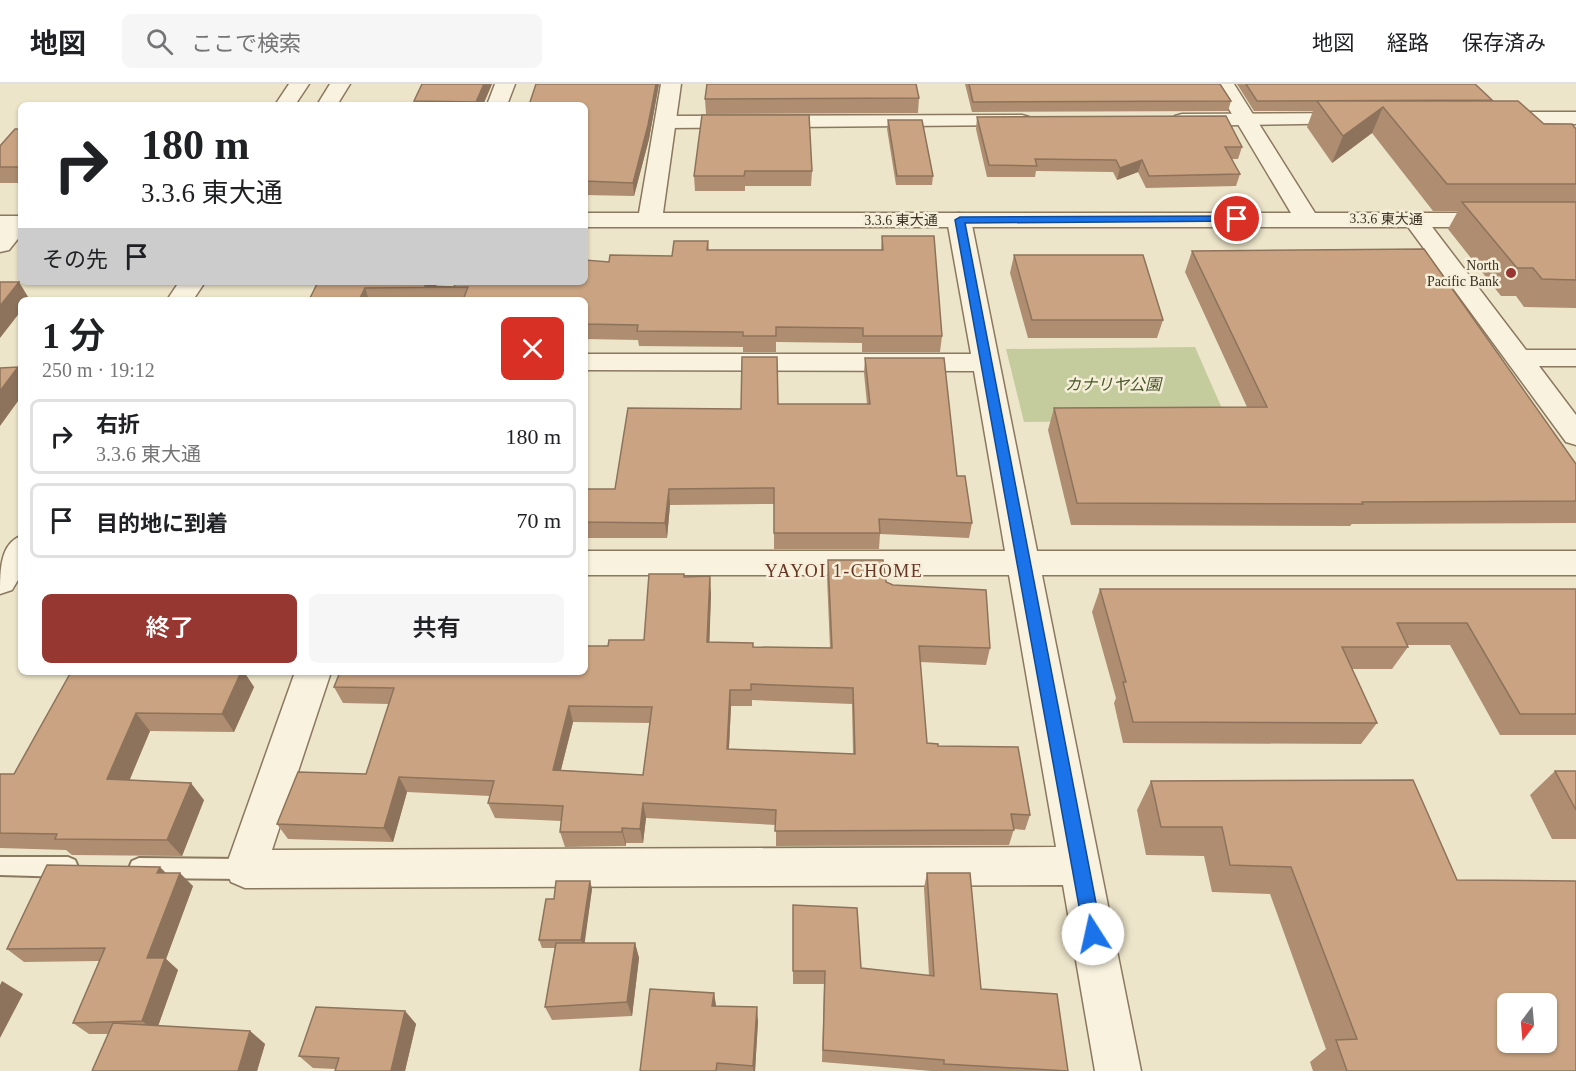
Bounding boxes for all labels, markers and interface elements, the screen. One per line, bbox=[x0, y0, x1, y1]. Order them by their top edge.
search box bbox=[122, 14, 542, 68]
icon: search bbox=[143, 25, 176, 58]
text: 地図 bbox=[30, 28, 86, 59]
text: ここで検索 bbox=[191, 31, 301, 56]
text: 地図 bbox=[1312, 31, 1354, 55]
text: 経路 bbox=[1387, 31, 1429, 55]
text: 保存済み bbox=[1462, 31, 1546, 55]
text: 180 m bbox=[141, 122, 250, 168]
icon: right bbox=[42, 126, 120, 204]
text: 3.3.6 東大通 bbox=[141, 178, 283, 208]
pin bbox=[1211, 193, 1262, 244]
icon: arrive bbox=[1220, 202, 1253, 235]
street label: 3.3.6 東大通 bbox=[1349, 211, 1423, 227]
street label: 3.3.6 東大通 bbox=[864, 213, 938, 228]
icon: arrive bbox=[120, 240, 153, 273]
text: その先 bbox=[42, 247, 108, 272]
place label: North Pacific Bank bbox=[1427, 258, 1499, 289]
marker: North Pacific Bank bbox=[1504, 266, 1518, 280]
text: 1 分 bbox=[42, 316, 105, 356]
button: close bbox=[501, 317, 564, 380]
text: 250 m · 19:12 bbox=[42, 359, 155, 381]
park label: カナリヤ公園 bbox=[1065, 376, 1163, 393]
text: 右折 bbox=[96, 412, 140, 437]
icon: right bbox=[45, 420, 78, 453]
text: 180 m bbox=[505, 424, 561, 449]
text: 3.3.6 東大通 bbox=[96, 443, 201, 465]
icon: arrive bbox=[45, 504, 78, 537]
text: 70 m bbox=[516, 508, 561, 533]
text: 目的地に到着 bbox=[96, 511, 228, 536]
district label: YAYOI 1-CHOME bbox=[765, 561, 923, 581]
button: 終了 bbox=[42, 594, 297, 663]
button: 共有 bbox=[309, 594, 564, 663]
position arrow bbox=[1061, 902, 1125, 966]
north arrow bbox=[1497, 993, 1557, 1053]
map controls bbox=[1497, 993, 1557, 1053]

